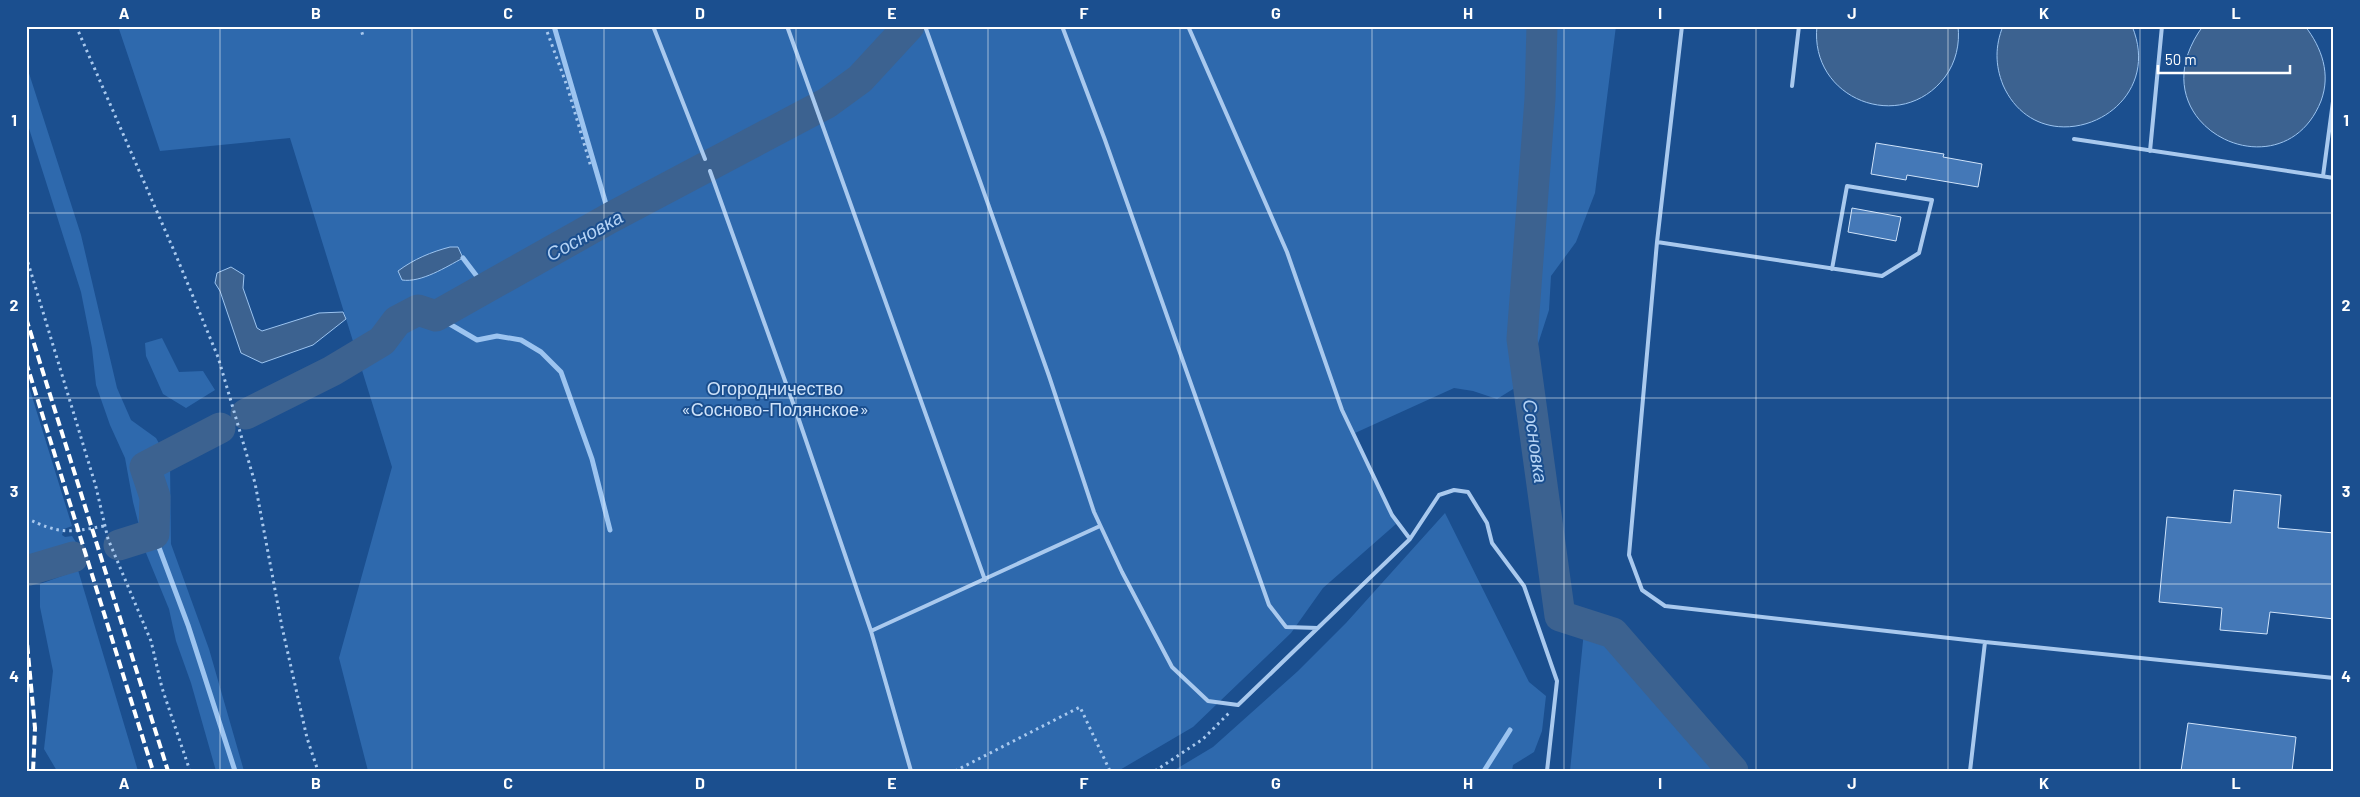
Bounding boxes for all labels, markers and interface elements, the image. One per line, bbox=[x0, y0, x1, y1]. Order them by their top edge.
text: A bbox=[119, 3, 130, 22]
text: B bbox=[311, 3, 321, 22]
text: C bbox=[503, 3, 513, 22]
text: D bbox=[695, 3, 705, 22]
text: E bbox=[887, 3, 897, 22]
text: F bbox=[1080, 3, 1089, 22]
text: G bbox=[1271, 3, 1281, 22]
text: H bbox=[1463, 3, 1473, 22]
text: I bbox=[1658, 3, 1662, 22]
text: J bbox=[1847, 3, 1857, 22]
text: K bbox=[2039, 3, 2049, 22]
text: L bbox=[2231, 3, 2241, 22]
scale bar bbox=[2158, 42, 2290, 74]
text: 50 m bbox=[2165, 50, 2197, 68]
text: 1 bbox=[11, 110, 17, 129]
text: 1 bbox=[2343, 110, 2349, 129]
water label: Сосновка bbox=[542, 205, 626, 265]
text: 2 bbox=[10, 295, 19, 314]
text: 2 bbox=[2342, 295, 2351, 314]
park label: Огородничество «Сосново-Полянское» bbox=[681, 377, 869, 420]
water label: Сосновка bbox=[1519, 398, 1553, 484]
text: 3 bbox=[10, 481, 18, 500]
text: 3 bbox=[2342, 481, 2350, 500]
text: 4 bbox=[9, 666, 19, 685]
text: 4 bbox=[2341, 666, 2351, 685]
text: A bbox=[119, 773, 130, 792]
text: B bbox=[311, 773, 321, 792]
text: C bbox=[503, 773, 513, 792]
text: D bbox=[695, 773, 705, 792]
text: E bbox=[887, 773, 897, 792]
text: F bbox=[1080, 773, 1089, 792]
text: G bbox=[1271, 773, 1281, 792]
text: H bbox=[1463, 773, 1473, 792]
text: I bbox=[1658, 773, 1662, 792]
text: J bbox=[1847, 773, 1857, 792]
text: K bbox=[2039, 773, 2049, 792]
text: L bbox=[2231, 773, 2241, 792]

